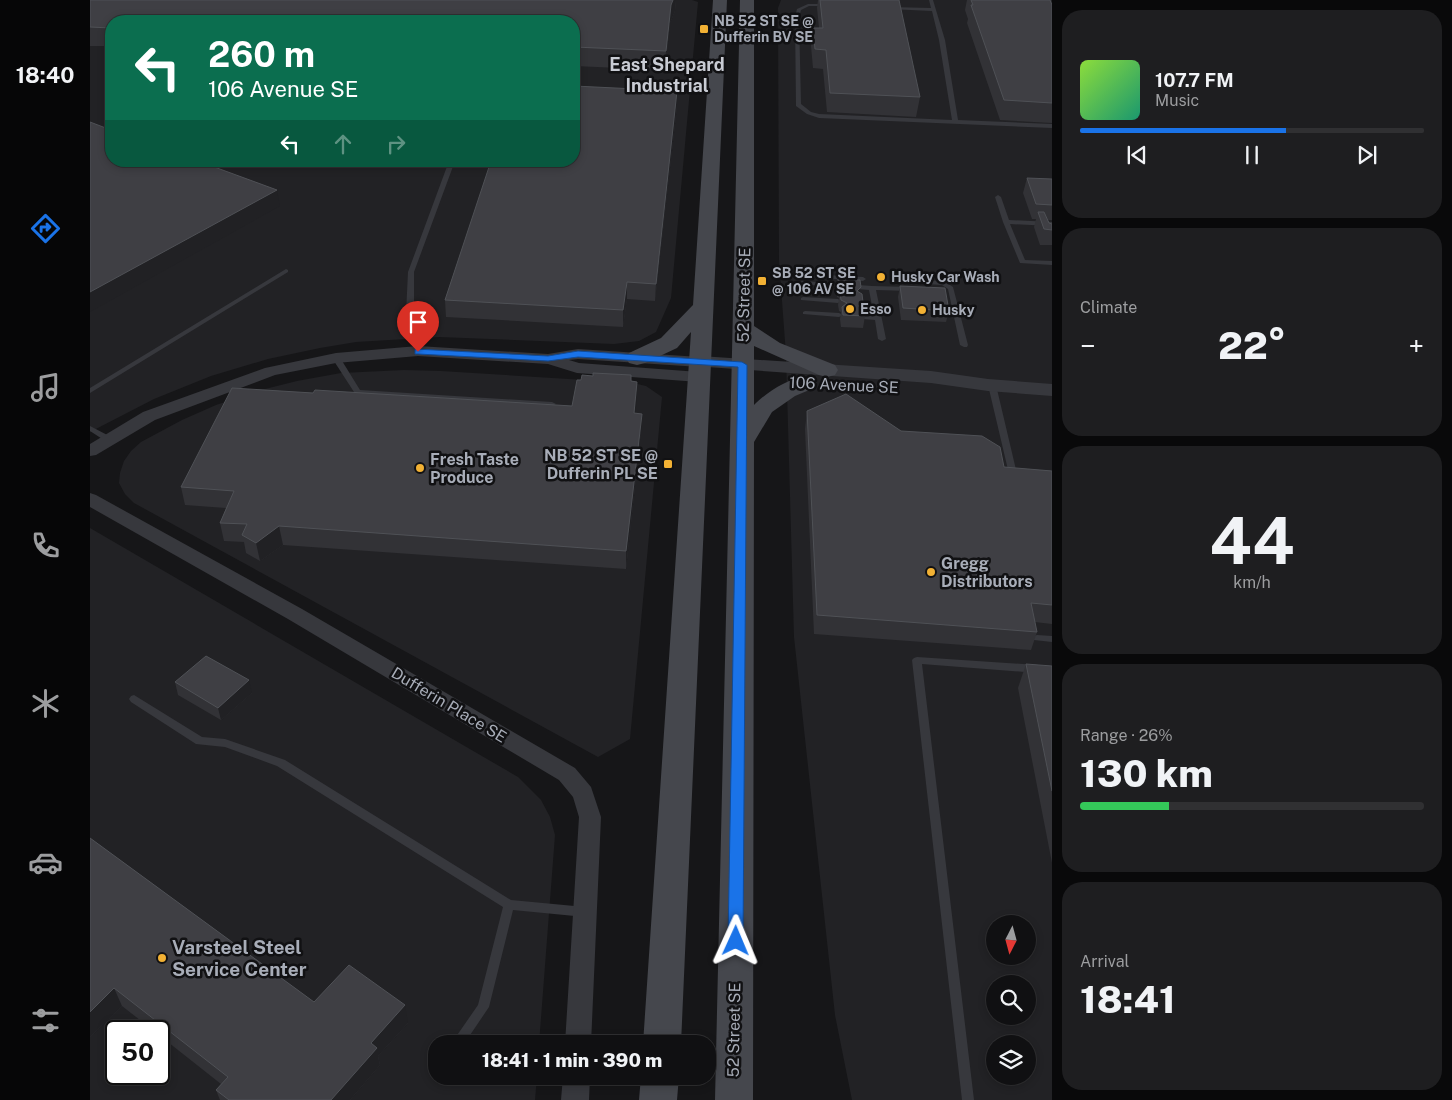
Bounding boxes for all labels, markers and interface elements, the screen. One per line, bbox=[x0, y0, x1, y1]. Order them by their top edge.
place label: NB 52 ST SE @ Dufferin BV SE bbox=[714, 13, 814, 45]
marker: NB 52 ST SE @ Dufferin BV SE bbox=[698, 23, 710, 35]
text: 260 m bbox=[208, 34, 315, 75]
icon: left bbox=[125, 35, 190, 100]
district label: East Shepard Industrial bbox=[609, 54, 725, 96]
text: 18:40 bbox=[16, 62, 74, 88]
text: 107.7 FM bbox=[1155, 69, 1234, 91]
text: 106 Avenue SE bbox=[208, 76, 358, 102]
text: Music bbox=[1155, 91, 1199, 110]
icon: left bbox=[276, 130, 304, 158]
icon: ahead bbox=[329, 130, 357, 158]
icon: right bbox=[382, 130, 410, 158]
icon: previous bbox=[1123, 141, 1151, 169]
icon: pause bbox=[1238, 141, 1266, 169]
icon: next bbox=[1353, 141, 1381, 169]
icon: directions bbox=[28, 211, 63, 246]
street label: 52 Street SE bbox=[734, 247, 754, 343]
place label: SB 52 ST SE @ 106 AV SE bbox=[772, 265, 856, 297]
place label: Husky Car Wash bbox=[891, 269, 1000, 285]
marker: Husky Car Wash bbox=[875, 271, 887, 283]
marker: SB 52 ST SE @ 106 AV SE bbox=[756, 275, 768, 287]
text: Climate bbox=[1080, 298, 1137, 317]
pin bbox=[397, 301, 439, 352]
place label: Esso bbox=[860, 301, 892, 317]
place label: Husky bbox=[932, 302, 975, 318]
marker: Esso bbox=[844, 303, 856, 315]
marker: Husky bbox=[916, 304, 928, 316]
icon: arrive bbox=[404, 308, 432, 336]
text: 22° bbox=[1218, 323, 1286, 368]
text: − bbox=[1080, 329, 1096, 362]
text: + bbox=[1408, 329, 1424, 362]
icon: music bbox=[28, 370, 63, 405]
street label: 106 Avenue SE bbox=[789, 373, 899, 397]
place label: NB 52 ST SE @ Dufferin PL SE bbox=[544, 446, 658, 483]
place label: Fresh Taste Produce bbox=[430, 450, 519, 487]
marker: NB 52 ST SE @ Dufferin PL SE bbox=[662, 458, 674, 470]
marker: Fresh Taste Produce bbox=[414, 462, 426, 474]
text: 44 bbox=[1209, 502, 1295, 579]
icon: phone bbox=[28, 528, 63, 563]
place label: Gregg Distributors bbox=[941, 554, 1033, 591]
marker: Gregg Distributors bbox=[925, 566, 937, 578]
text: km/h bbox=[1233, 573, 1271, 592]
street label: Dufferin Place SE bbox=[388, 663, 510, 747]
icon: climate bbox=[28, 686, 63, 721]
text: Range · 26% bbox=[1080, 726, 1173, 745]
text: 130 km bbox=[1080, 751, 1213, 796]
icon: car bbox=[28, 845, 63, 880]
position arrow bbox=[709, 914, 761, 966]
north arrow bbox=[986, 915, 1036, 965]
map controls bbox=[986, 915, 1036, 1085]
place label: Varsteel Steel Service Center bbox=[172, 936, 307, 980]
marker: Varsteel Steel Service Center bbox=[156, 952, 168, 964]
text: Arrival bbox=[1080, 952, 1129, 971]
button: search bbox=[986, 975, 1036, 1025]
text: 18:41 bbox=[1080, 977, 1176, 1022]
street label: 52 Street SE bbox=[724, 982, 744, 1078]
icon: filters bbox=[28, 1003, 63, 1038]
speed limit sign: 50 bbox=[105, 1020, 170, 1085]
button: layers bbox=[986, 1035, 1036, 1085]
text: 18:41 · 1 min · 390 m bbox=[482, 1049, 662, 1071]

